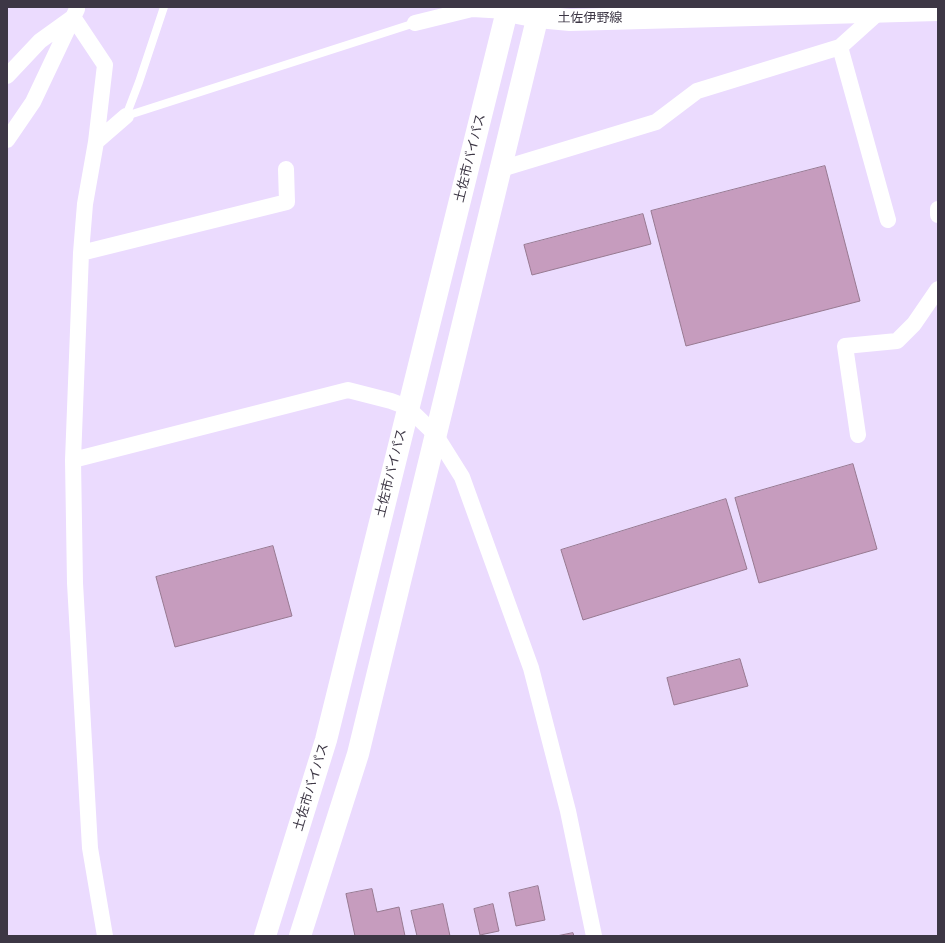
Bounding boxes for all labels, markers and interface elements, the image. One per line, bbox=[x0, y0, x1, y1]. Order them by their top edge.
street label: 土佐伊野線 bbox=[558, 10, 622, 26]
street label: 土佐市バイパス bbox=[451, 112, 489, 204]
street label: 土佐市バイパス bbox=[372, 427, 410, 519]
street label: 土佐市バイパス bbox=[290, 741, 332, 833]

